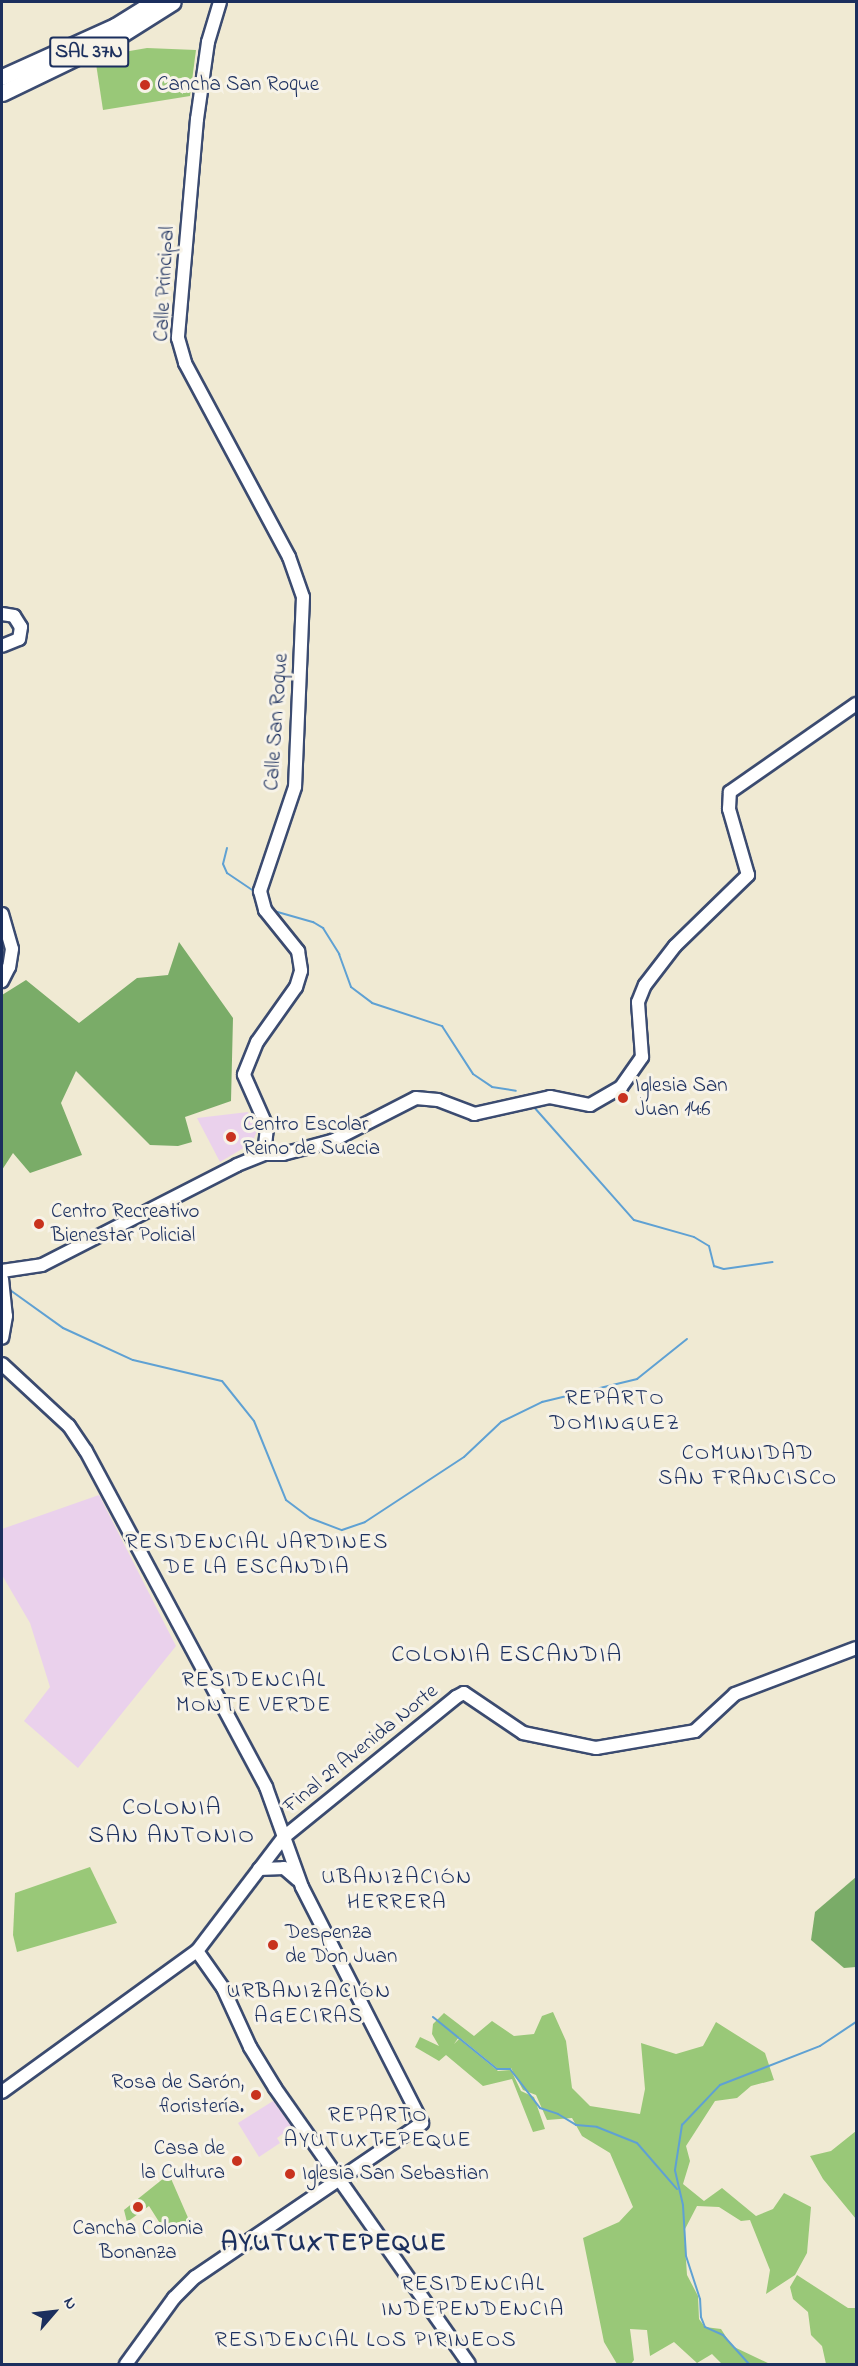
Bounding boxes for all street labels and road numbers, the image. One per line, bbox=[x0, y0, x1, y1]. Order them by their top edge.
road number: SAL 37N bbox=[48, 35, 130, 69]
street label: Calle Principal bbox=[149, 226, 181, 342]
street label: Calle San Roque bbox=[260, 652, 294, 792]
street label: Final 29 Avenida Norte bbox=[279, 1679, 443, 1819]

